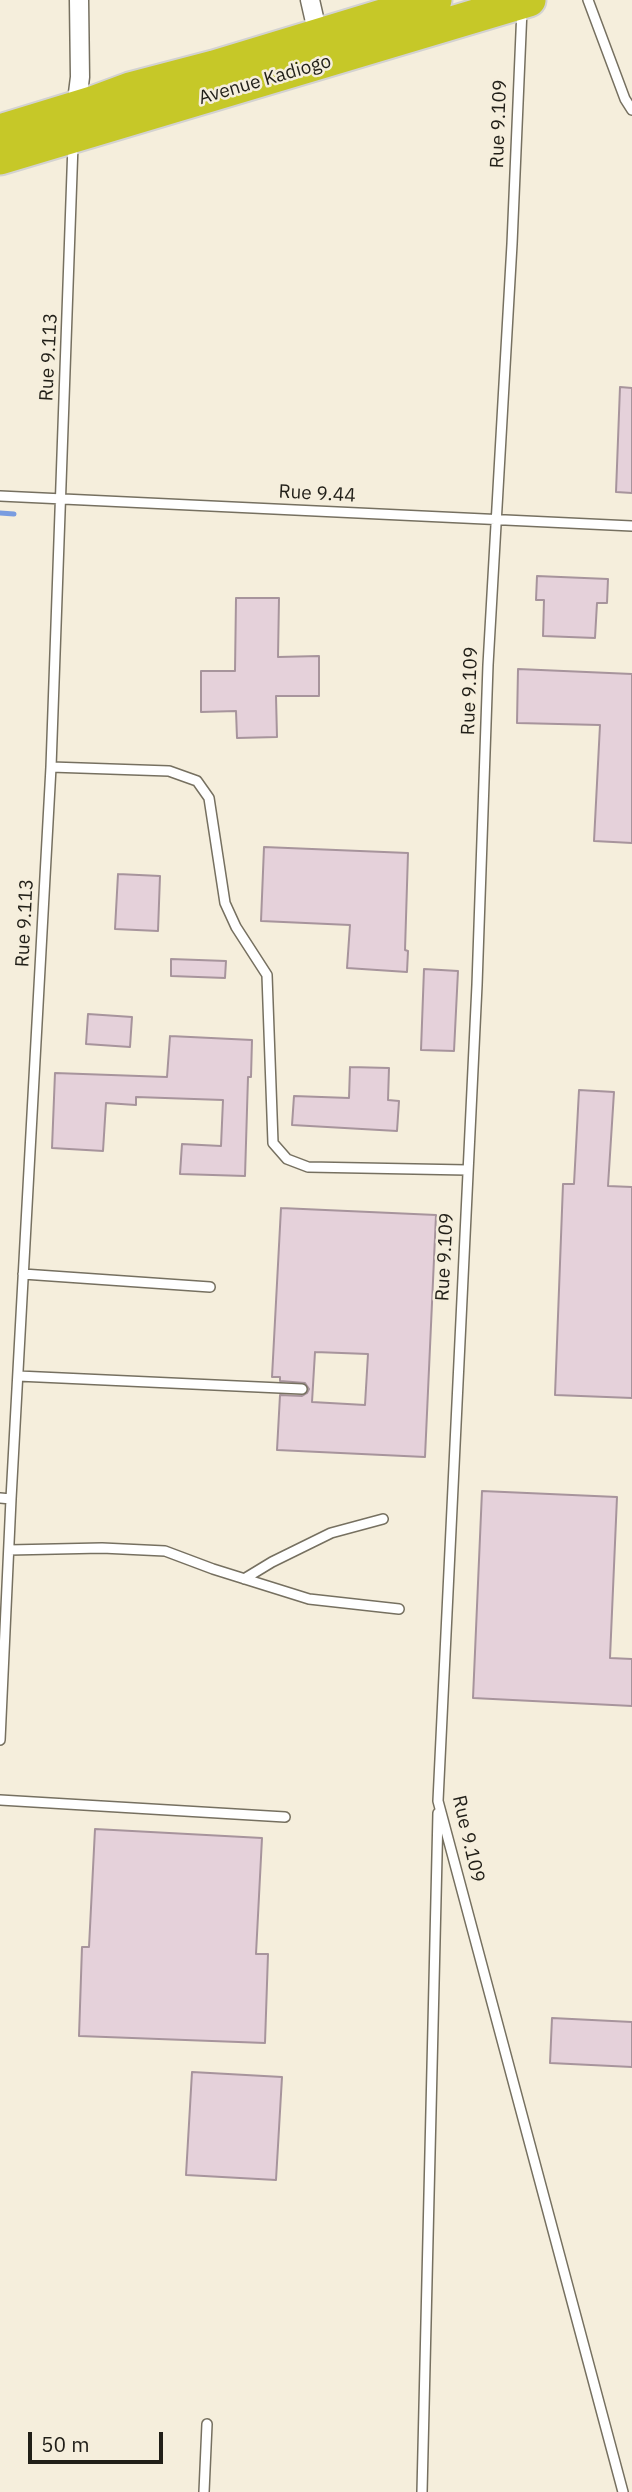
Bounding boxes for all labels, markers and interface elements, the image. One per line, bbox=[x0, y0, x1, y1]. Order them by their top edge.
street label: Avenue Kadiogo bbox=[196, 50, 334, 110]
street label: Rue 9.109 bbox=[486, 79, 512, 169]
street label: Rue 9.113 bbox=[35, 312, 63, 402]
street label: Rue 9.44 bbox=[278, 481, 356, 507]
street label: Rue 9.109 bbox=[457, 646, 483, 736]
street label: Rue 9.113 bbox=[11, 878, 39, 968]
street label: Rue 9.109 bbox=[431, 1212, 459, 1302]
street label: Rue 9.109 bbox=[447, 1793, 489, 1885]
scale bar bbox=[32, 2418, 166, 2462]
text: 50 m bbox=[41, 2430, 90, 2458]

